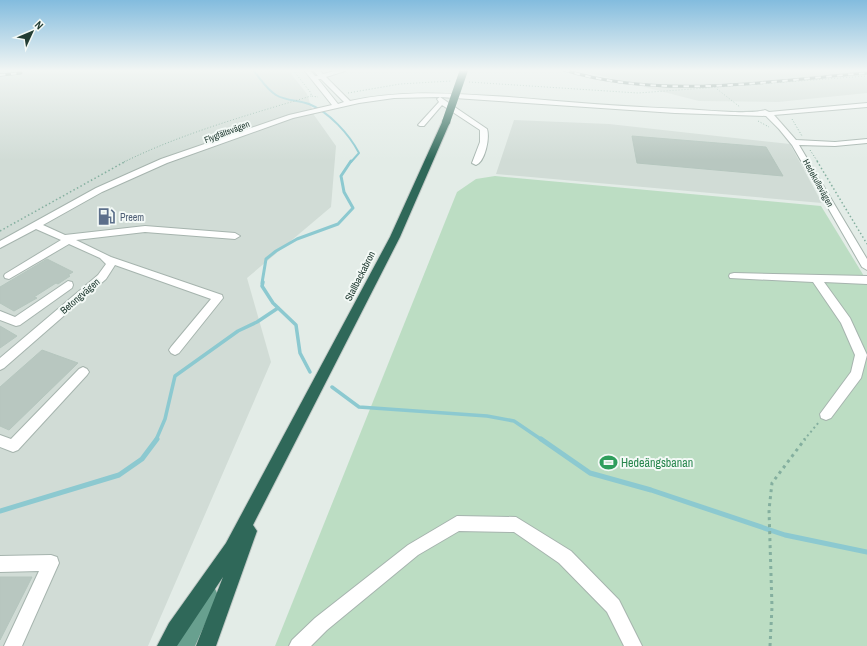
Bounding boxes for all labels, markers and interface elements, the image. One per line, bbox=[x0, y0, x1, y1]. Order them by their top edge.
north arrow bbox=[12, 12, 52, 52]
text: N bbox=[32, 18, 46, 32]
street label: Flygfältsvägen bbox=[203, 118, 251, 146]
street label: Hedekullevägen bbox=[800, 157, 836, 209]
fuel station icon: Preem bbox=[97, 207, 117, 227]
place label: Preem bbox=[120, 211, 144, 224]
street label: Stallbackabron bbox=[342, 249, 378, 303]
street label: Betongvägen bbox=[57, 275, 103, 317]
sports icon: Hedeängsbanan bbox=[598, 453, 618, 473]
place label: Hedeängsbanan bbox=[621, 455, 693, 471]

